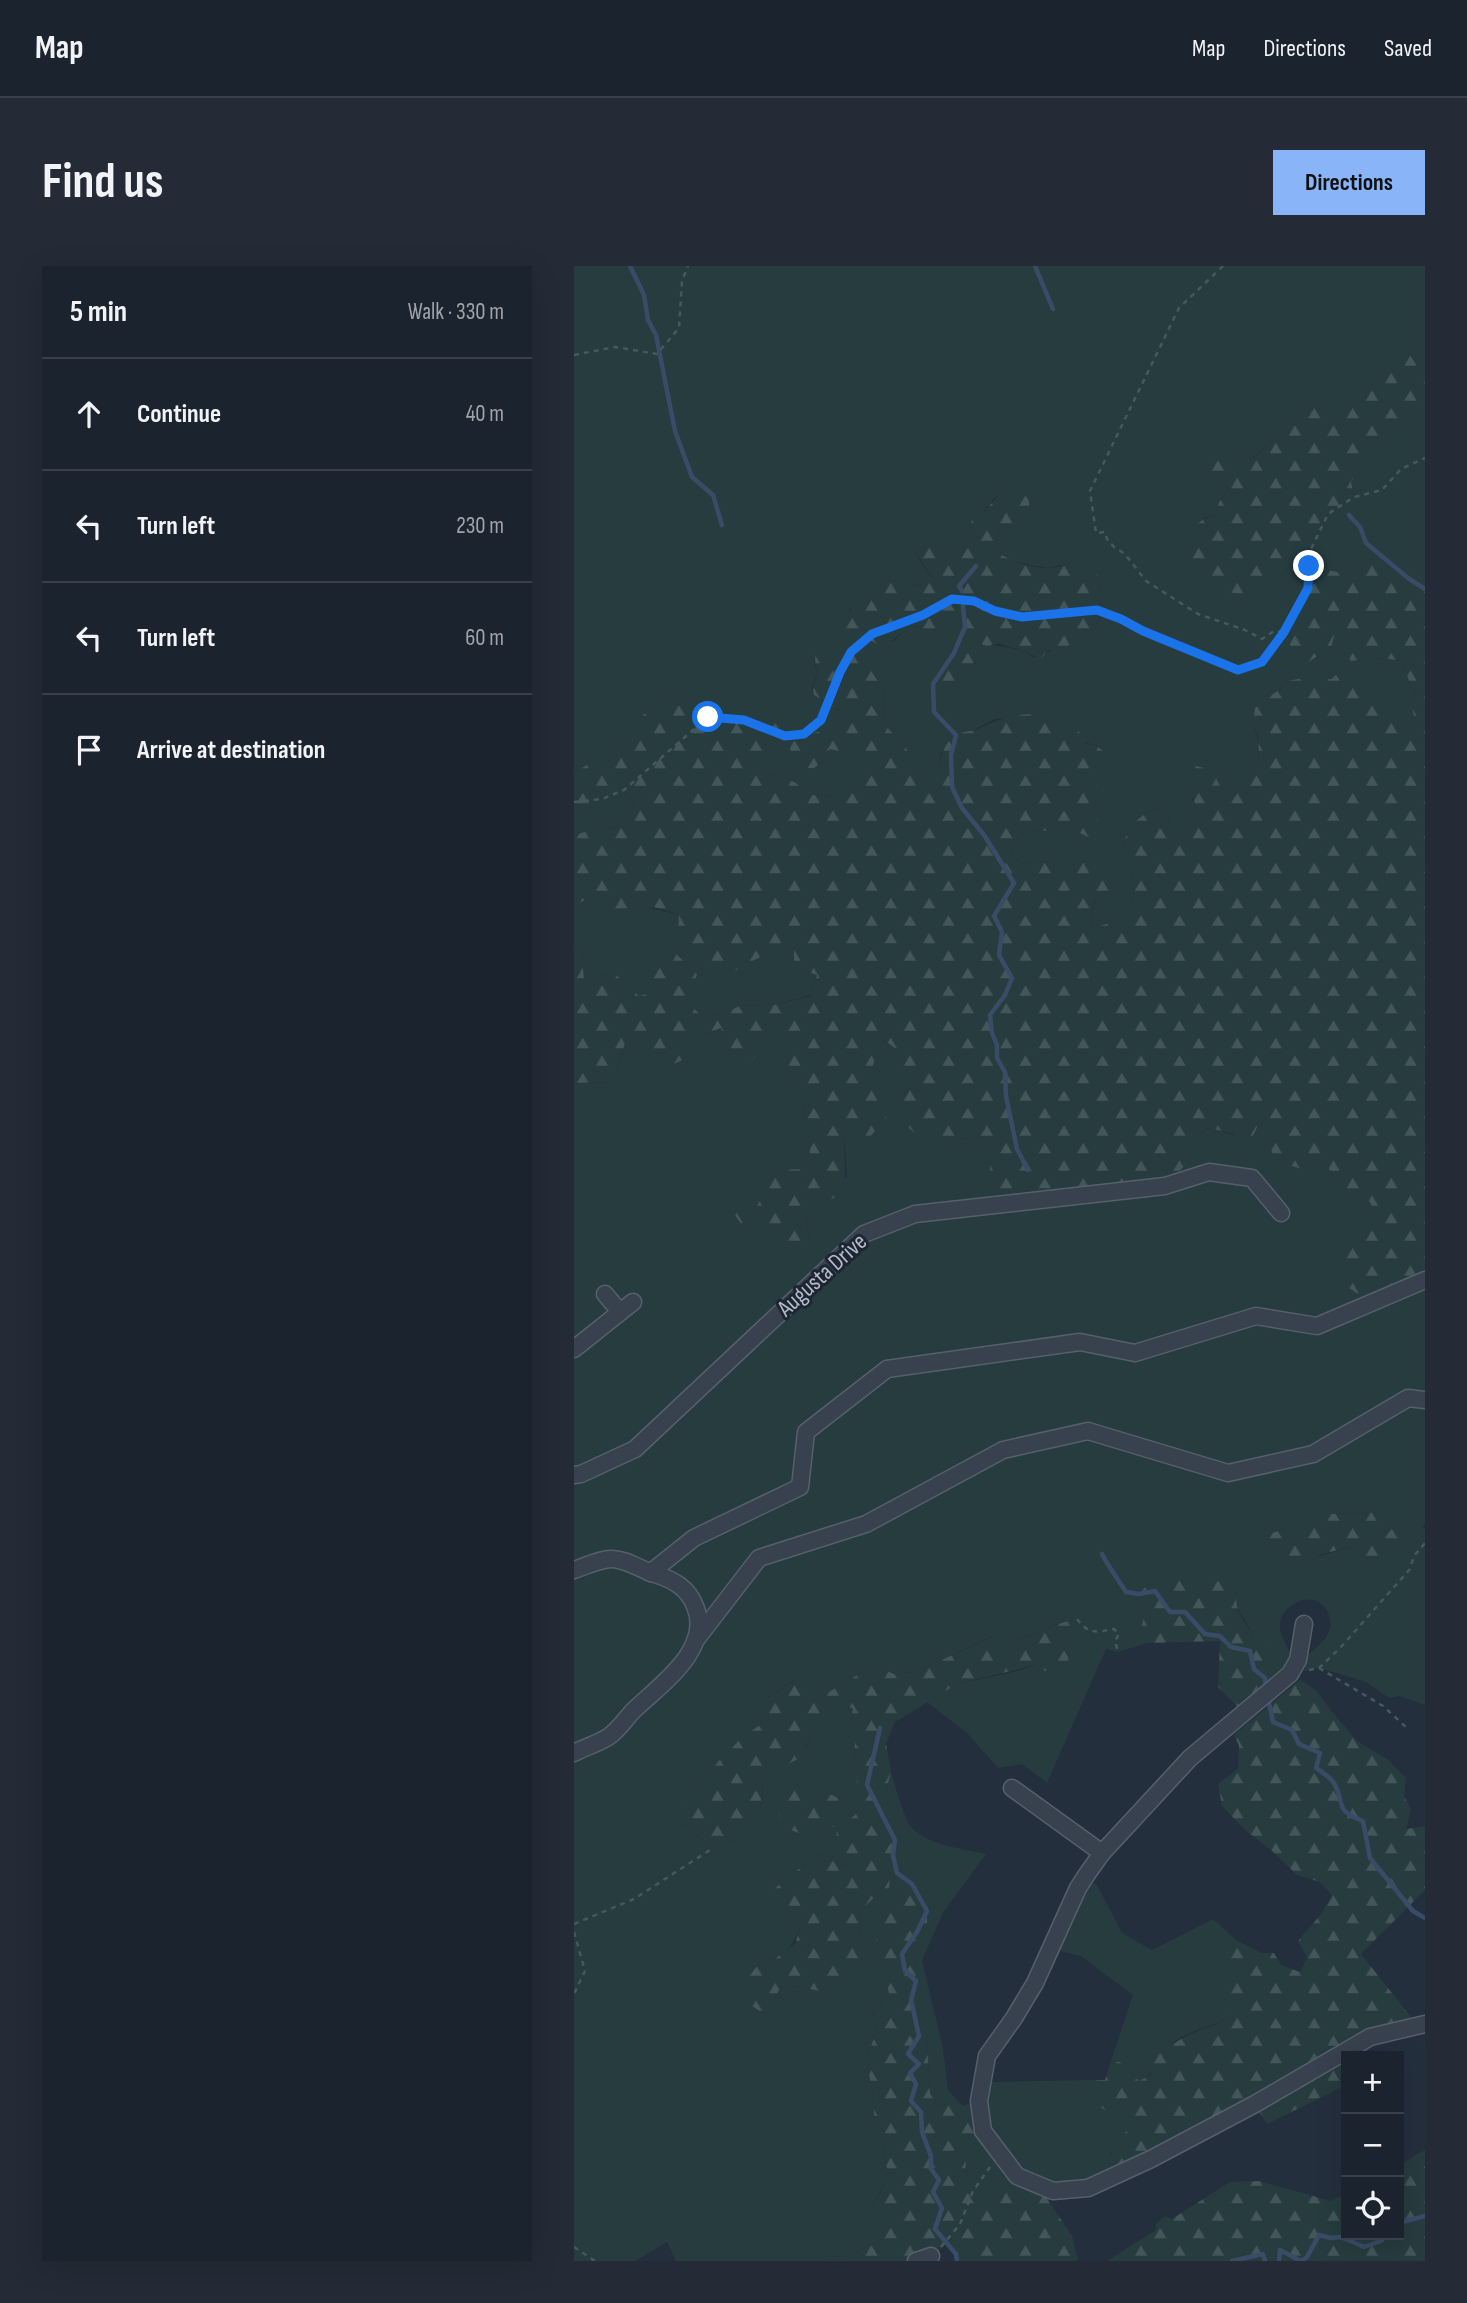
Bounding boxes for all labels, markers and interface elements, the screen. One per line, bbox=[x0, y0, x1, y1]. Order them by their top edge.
text: Map bbox=[35, 28, 84, 68]
text: Map bbox=[1192, 34, 1225, 63]
text: Directions bbox=[1263, 34, 1346, 63]
text: Saved bbox=[1384, 34, 1432, 63]
button: Directions bbox=[1273, 150, 1425, 215]
text: Find us bbox=[42, 153, 164, 212]
text: 5 min bbox=[70, 294, 127, 330]
text: Walk · 330 m bbox=[408, 298, 504, 326]
icon: ahead bbox=[70, 395, 108, 433]
text: Continue bbox=[137, 399, 221, 430]
text: 40 m bbox=[466, 400, 504, 428]
icon: left bbox=[70, 507, 108, 545]
text: Turn left bbox=[137, 511, 215, 542]
text: 230 m bbox=[456, 512, 504, 540]
route end bbox=[1293, 550, 1324, 581]
icon: left bbox=[70, 619, 108, 657]
text: Turn left bbox=[137, 623, 215, 654]
text: 60 m bbox=[465, 624, 504, 652]
route start bbox=[692, 701, 723, 732]
icon: arrive bbox=[70, 731, 108, 769]
text: Arrive at destination bbox=[137, 735, 325, 766]
street label: Augusta Drive bbox=[770, 1227, 873, 1323]
map controls bbox=[1341, 2051, 1404, 2240]
button: + bbox=[1341, 2051, 1404, 2114]
button: − bbox=[1341, 2114, 1404, 2177]
button: locate bbox=[1341, 2177, 1404, 2240]

